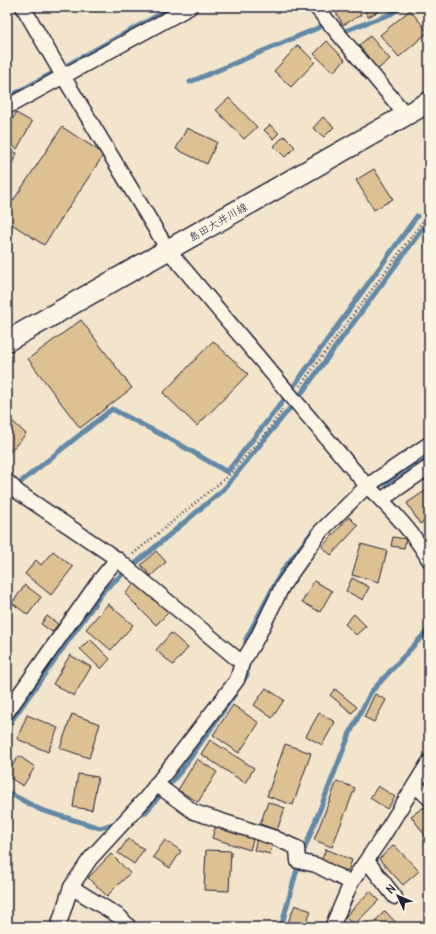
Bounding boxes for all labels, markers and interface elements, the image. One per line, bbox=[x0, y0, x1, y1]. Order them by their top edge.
street label: 島田大井川線 bbox=[186, 199, 250, 245]
north arrow bbox=[378, 876, 418, 916]
text: N bbox=[383, 881, 398, 897]

